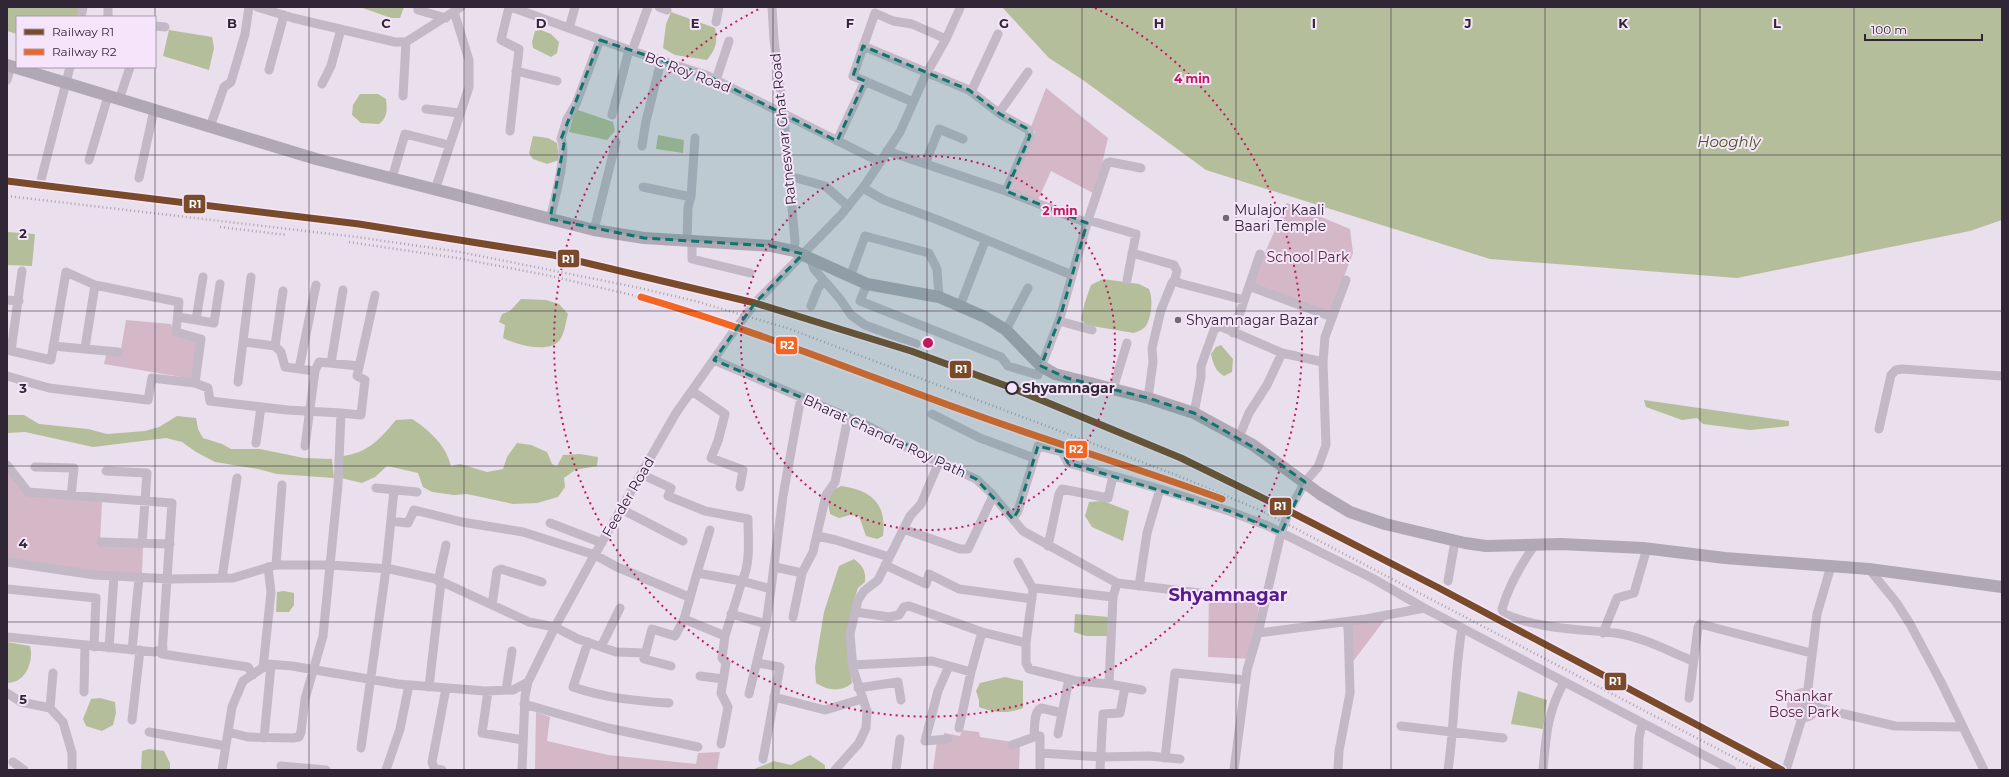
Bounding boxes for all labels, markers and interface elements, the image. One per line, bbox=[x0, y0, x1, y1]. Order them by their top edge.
text: B bbox=[227, 15, 237, 31]
text: C bbox=[381, 15, 391, 31]
text: D bbox=[536, 15, 547, 31]
text: E bbox=[691, 15, 700, 31]
text: F bbox=[846, 15, 854, 31]
text: G bbox=[999, 15, 1009, 31]
text: H bbox=[1154, 15, 1164, 31]
text: I bbox=[1312, 15, 1316, 31]
text: J bbox=[1463, 15, 1472, 31]
text: K bbox=[1618, 15, 1628, 31]
text: L bbox=[1773, 15, 1781, 31]
legend bbox=[16, 16, 156, 68]
scale bar bbox=[1865, 16, 1982, 42]
text: 100 m bbox=[1871, 22, 1907, 37]
text: Railway R1 bbox=[52, 24, 114, 39]
text: Railway R2 bbox=[52, 44, 117, 59]
street label: BC Roy Road bbox=[642, 47, 734, 97]
street label: Ratneswar Ghat Road bbox=[766, 52, 800, 206]
text: 4 min bbox=[1174, 71, 1210, 86]
water label: Hooghly bbox=[1697, 132, 1762, 151]
line badge: R1 bbox=[183, 194, 206, 214]
text: R1 bbox=[189, 197, 201, 211]
place label: Mulajor Kaali Baari Temple bbox=[1234, 201, 1326, 235]
text: 2 min bbox=[1043, 203, 1077, 218]
marker: Mulajor Kaali Baari Temple bbox=[1221, 213, 1231, 223]
text: 2 bbox=[19, 225, 27, 241]
park label: School Park bbox=[1267, 248, 1350, 266]
line badge: R1 bbox=[557, 249, 580, 268]
text: R1 bbox=[562, 252, 574, 266]
place label: Shyamnagar Bazar bbox=[1186, 311, 1319, 329]
marker: Shyamnagar Bazar bbox=[1173, 315, 1183, 325]
line badge: R2 bbox=[775, 336, 798, 355]
centre of rings bbox=[921, 336, 935, 350]
text: R2 bbox=[780, 338, 795, 352]
line badge: R1 bbox=[949, 360, 972, 379]
text: R1 bbox=[955, 362, 967, 376]
place label: Shyamnagar bbox=[1022, 379, 1115, 397]
text: 3 bbox=[18, 380, 27, 396]
marker: Shyamnagar bbox=[1005, 381, 1019, 395]
street label: Bharat Chandra Roy Path bbox=[801, 390, 969, 482]
line badge: R2 bbox=[1065, 440, 1088, 459]
text: R2 bbox=[1069, 442, 1084, 456]
street label: Feeder Road bbox=[598, 454, 658, 540]
line badge: R1 bbox=[1269, 497, 1292, 516]
text: R1 bbox=[1274, 499, 1286, 513]
text: 4 bbox=[19, 535, 28, 551]
district label: Shyamnagar bbox=[1168, 584, 1288, 606]
line badge: R1 bbox=[1604, 672, 1627, 691]
text: R1 bbox=[1609, 674, 1621, 688]
park label: Shankar Bose Park bbox=[1769, 687, 1840, 721]
text: 5 bbox=[19, 691, 27, 707]

